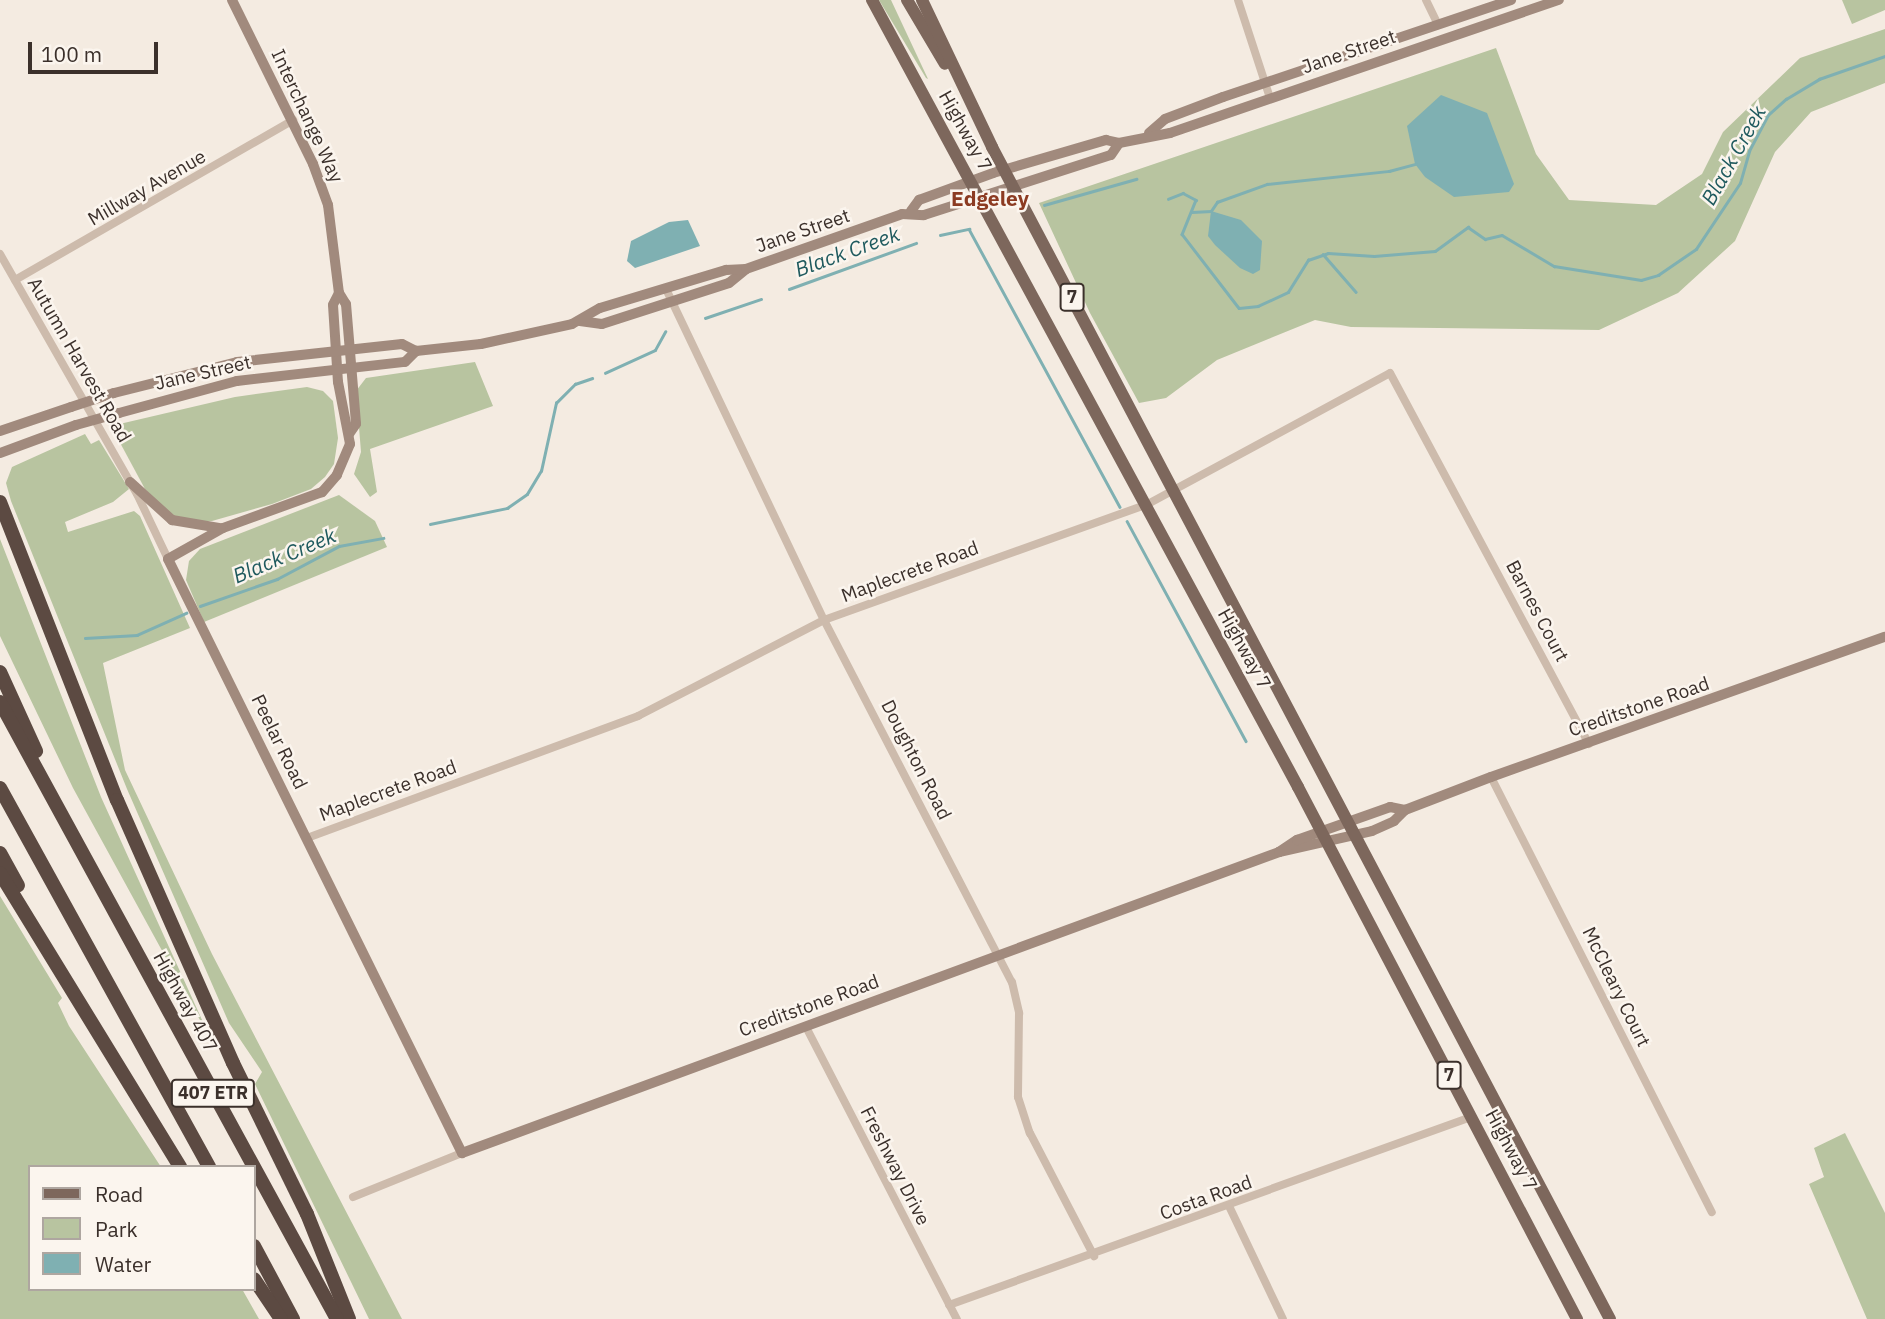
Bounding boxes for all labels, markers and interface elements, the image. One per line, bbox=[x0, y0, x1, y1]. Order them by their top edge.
street label: Jane Street bbox=[1299, 25, 1399, 79]
scale bar bbox=[32, 28, 161, 72]
text: 100 m bbox=[41, 40, 102, 68]
street label: Interchange Way bbox=[266, 46, 348, 186]
street label: Highway 7 bbox=[934, 87, 996, 175]
water label: Black Creek bbox=[1695, 101, 1771, 209]
street label: Millway Avenue bbox=[84, 145, 210, 231]
district label: Edgeley bbox=[951, 185, 1029, 211]
street label: Jane Street bbox=[753, 204, 853, 258]
water label: Black Creek bbox=[791, 220, 903, 282]
street label: Autumn Harvest Road bbox=[22, 273, 136, 447]
road number: 7 bbox=[1058, 282, 1086, 312]
street label: Jane Street bbox=[153, 351, 253, 395]
water label: Black Creek bbox=[229, 522, 339, 588]
street label: Maplecrete Road bbox=[838, 537, 982, 607]
street label: Barnes Court bbox=[1501, 556, 1573, 666]
street label: Highway 7 bbox=[1213, 605, 1275, 693]
street label: Creditstone Road bbox=[1566, 672, 1712, 742]
street label: Peelar Road bbox=[246, 691, 312, 793]
street label: Doughton Road bbox=[876, 696, 956, 824]
street label: Maplecrete Road bbox=[316, 756, 460, 826]
street label: McCleary Court bbox=[1577, 923, 1655, 1051]
street label: Highway 407 bbox=[148, 948, 222, 1056]
street label: Creditstone Road bbox=[736, 970, 882, 1042]
road number: 7 bbox=[1435, 1060, 1463, 1090]
road number: 407 ETR bbox=[169, 1078, 257, 1108]
street label: Freshway Drive bbox=[855, 1103, 935, 1229]
street label: Highway 7 bbox=[1480, 1105, 1542, 1195]
legend bbox=[28, 1165, 256, 1291]
street label: Costa Road bbox=[1157, 1171, 1255, 1225]
text: Road bbox=[95, 1180, 143, 1208]
text: Park bbox=[95, 1215, 138, 1243]
text: Water bbox=[95, 1250, 151, 1278]

